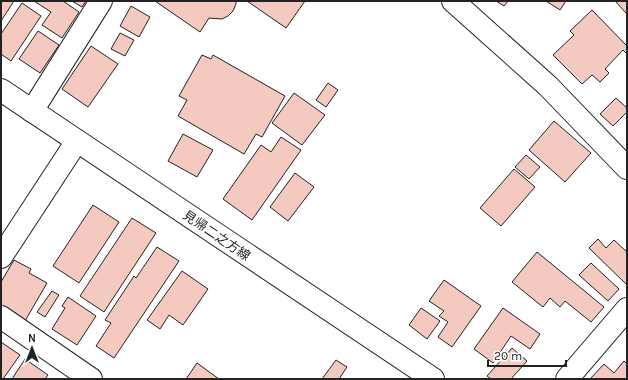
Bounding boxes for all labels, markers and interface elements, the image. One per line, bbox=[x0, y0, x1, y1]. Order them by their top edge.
street label: 見帰二之方線 bbox=[180, 207, 253, 263]
north arrow bbox=[12, 328, 52, 368]
text: N bbox=[28, 332, 36, 345]
scale bar bbox=[488, 342, 566, 368]
text: 20 m bbox=[494, 349, 522, 363]

